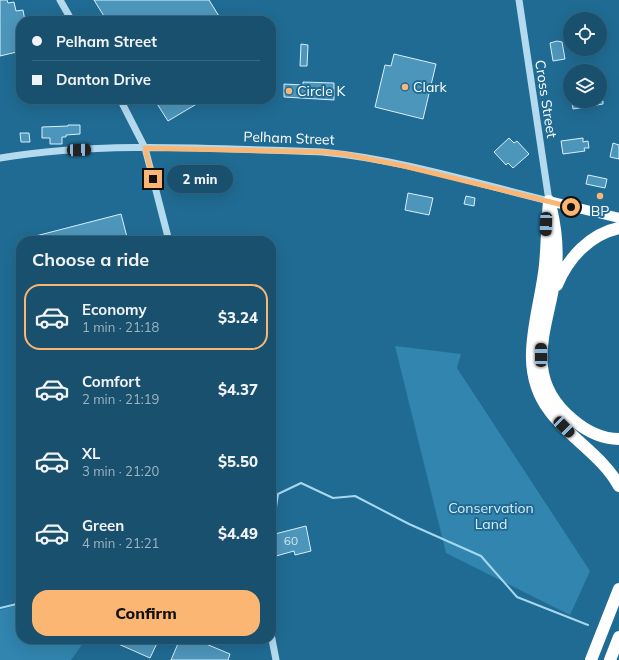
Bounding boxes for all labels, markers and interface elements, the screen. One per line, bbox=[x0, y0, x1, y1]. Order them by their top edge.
map controls bbox=[563, 12, 607, 108]
button: locate bbox=[563, 12, 607, 56]
text: Pelham Street bbox=[56, 32, 157, 51]
street label: Cross Street bbox=[531, 59, 561, 139]
button: layers bbox=[563, 64, 607, 108]
text: Danton Drive bbox=[56, 70, 151, 89]
place label: Clark bbox=[413, 78, 447, 96]
place label: Circle K bbox=[297, 82, 346, 100]
marker: Clark bbox=[400, 82, 410, 92]
marker: Circle K bbox=[284, 86, 294, 96]
street label: Pelham Street bbox=[243, 127, 335, 149]
car bbox=[67, 144, 91, 156]
callout: 2 min bbox=[167, 165, 233, 193]
route end bbox=[144, 170, 162, 188]
text: 2 min bbox=[183, 171, 217, 187]
marker: BP bbox=[595, 191, 605, 201]
route start bbox=[562, 198, 580, 216]
place label: BP bbox=[591, 202, 609, 220]
car bbox=[540, 212, 552, 236]
text: Choose a ride bbox=[32, 248, 149, 271]
icon: car bbox=[34, 299, 70, 335]
text: Economy bbox=[82, 300, 147, 319]
text: $3.24 bbox=[218, 308, 258, 327]
text: 1 min · 21:18 bbox=[82, 319, 159, 335]
car bbox=[535, 343, 547, 367]
icon: car bbox=[34, 371, 70, 407]
text: Comfort bbox=[82, 372, 140, 391]
text: $4.37 bbox=[218, 380, 258, 399]
text: 2 min · 21:19 bbox=[82, 391, 159, 407]
car bbox=[551, 414, 577, 440]
icon: car bbox=[34, 443, 70, 479]
text: XL bbox=[82, 444, 100, 463]
text: $5.50 bbox=[218, 452, 258, 471]
text: 3 min · 21:20 bbox=[82, 463, 159, 479]
park label: Conservation Land bbox=[448, 499, 534, 533]
icon: car bbox=[34, 515, 70, 551]
text: Green bbox=[82, 516, 124, 535]
text: $4.49 bbox=[218, 524, 258, 543]
house number: 60 bbox=[284, 533, 298, 548]
text: 4 min · 21:21 bbox=[82, 535, 159, 551]
button: Confirm bbox=[32, 590, 260, 636]

